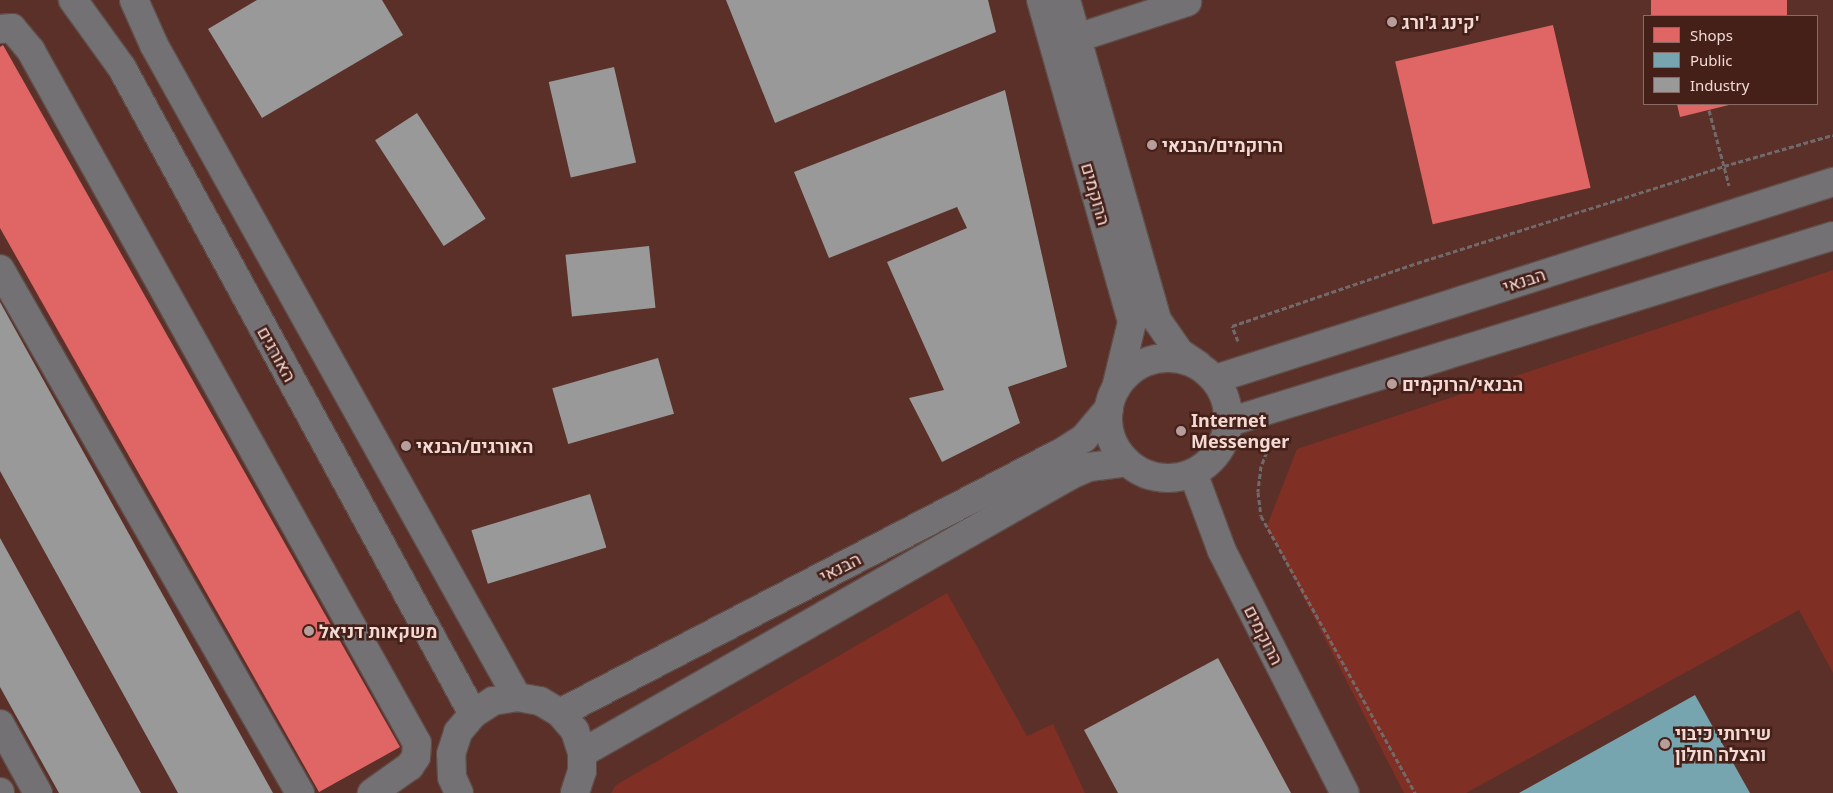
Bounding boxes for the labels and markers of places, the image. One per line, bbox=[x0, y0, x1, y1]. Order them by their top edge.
place label: קינג ג'ורג' bbox=[1402, 11, 1480, 33]
marker: קינג ג'ורג' bbox=[1386, 16, 1398, 28]
place label: הרוקמים/הבנאי bbox=[1162, 134, 1283, 156]
marker: הרוקמים/הבנאי bbox=[1146, 139, 1158, 151]
place label: הבנאי/הרוקמים bbox=[1402, 373, 1523, 395]
marker: הבנאי/הרוקמים bbox=[1386, 378, 1398, 390]
place label: Internet Messenger bbox=[1191, 410, 1289, 452]
marker: Internet Messenger bbox=[1175, 425, 1187, 437]
place label: האורגים/הבנאי bbox=[416, 435, 533, 457]
marker: האורגים/הבנאי bbox=[400, 440, 412, 452]
place label: משקאות דניאל bbox=[319, 620, 437, 642]
marker: משקאות דניאל bbox=[303, 625, 315, 637]
place label: שירותי כיבוי והצלה חולון bbox=[1675, 723, 1771, 766]
marker: שירותי כיבוי והצלה חולון bbox=[1659, 738, 1671, 750]

